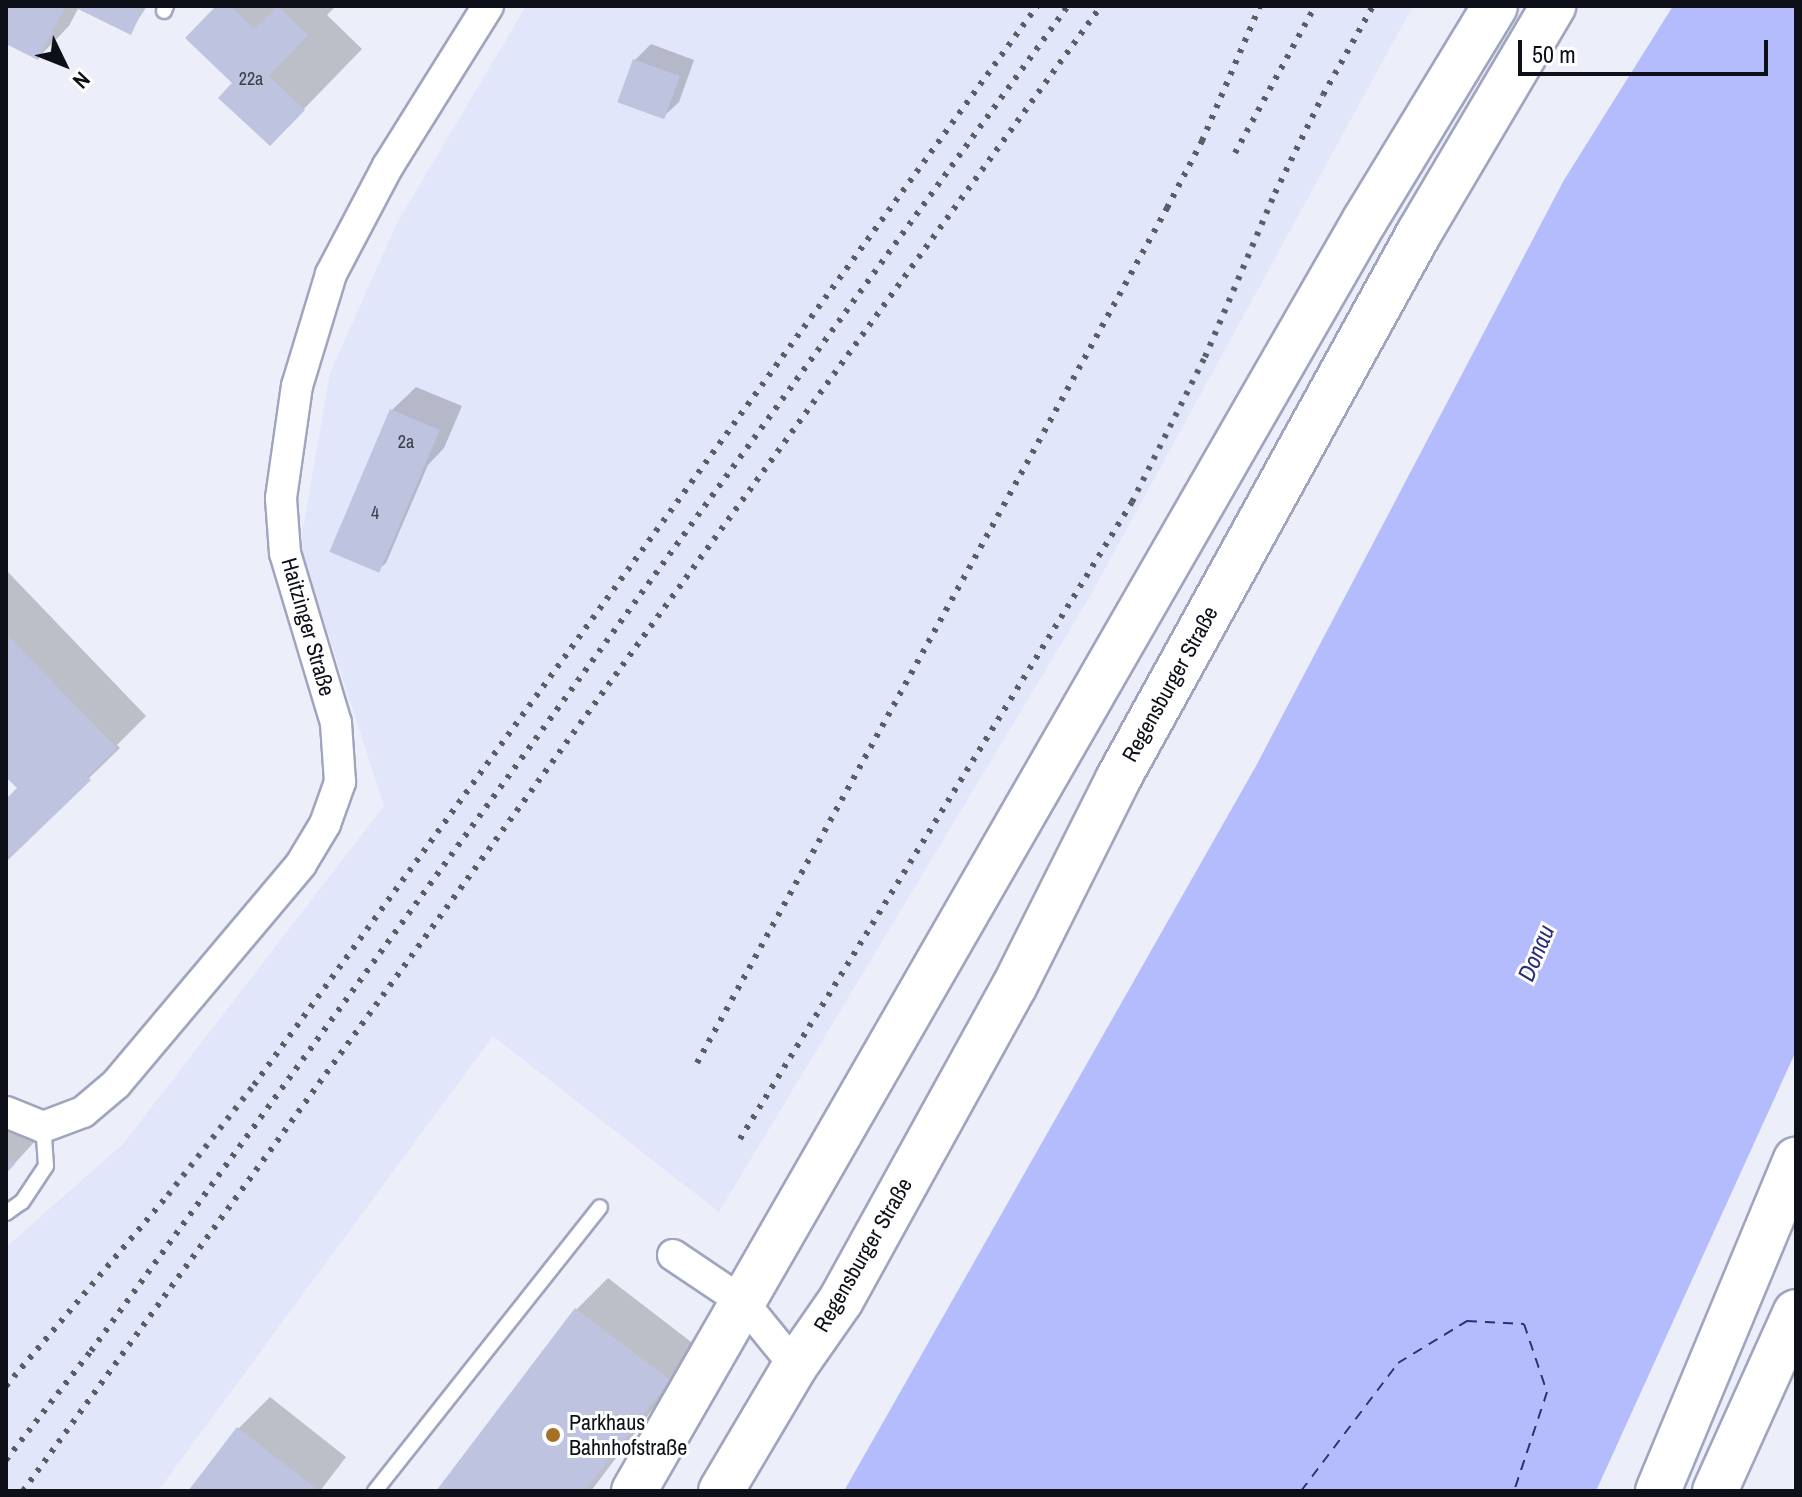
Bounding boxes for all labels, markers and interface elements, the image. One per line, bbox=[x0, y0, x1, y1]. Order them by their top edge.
north arrow bbox=[24, 24, 104, 104]
scale bar bbox=[1522, 24, 1772, 74]
text: 50 m bbox=[1532, 38, 1576, 70]
text: N bbox=[66, 65, 97, 95]
house number: 22a bbox=[239, 68, 263, 90]
house number: 2a bbox=[398, 431, 414, 453]
house number: 4 bbox=[371, 502, 379, 524]
street label: Haitzinger Straße bbox=[276, 555, 340, 699]
street label: Regensburger Straße bbox=[1116, 602, 1224, 766]
water label: Donau bbox=[1511, 921, 1561, 985]
street label: Regensburger Straße bbox=[808, 1173, 918, 1337]
place label: Parkhaus Bahnhofstraße bbox=[569, 1409, 687, 1460]
marker: Parkhaus Bahnhofstraße bbox=[544, 1426, 562, 1444]

